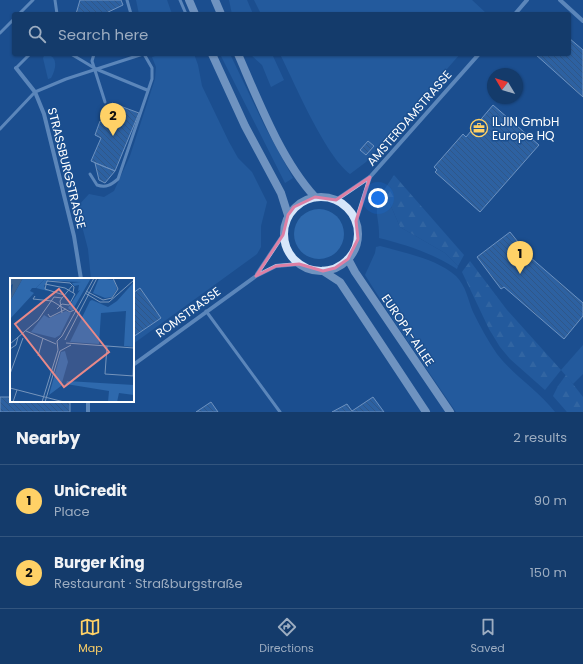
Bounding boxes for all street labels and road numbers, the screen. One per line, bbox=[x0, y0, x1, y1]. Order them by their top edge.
street label: AMSTERDAMSTRASSE bbox=[363, 67, 455, 169]
street label: STRASSBURGSTRASSE bbox=[44, 106, 90, 230]
street label: ROMSTRASSE bbox=[152, 283, 224, 341]
street label: EUROPA-ALLEE bbox=[378, 291, 438, 369]

